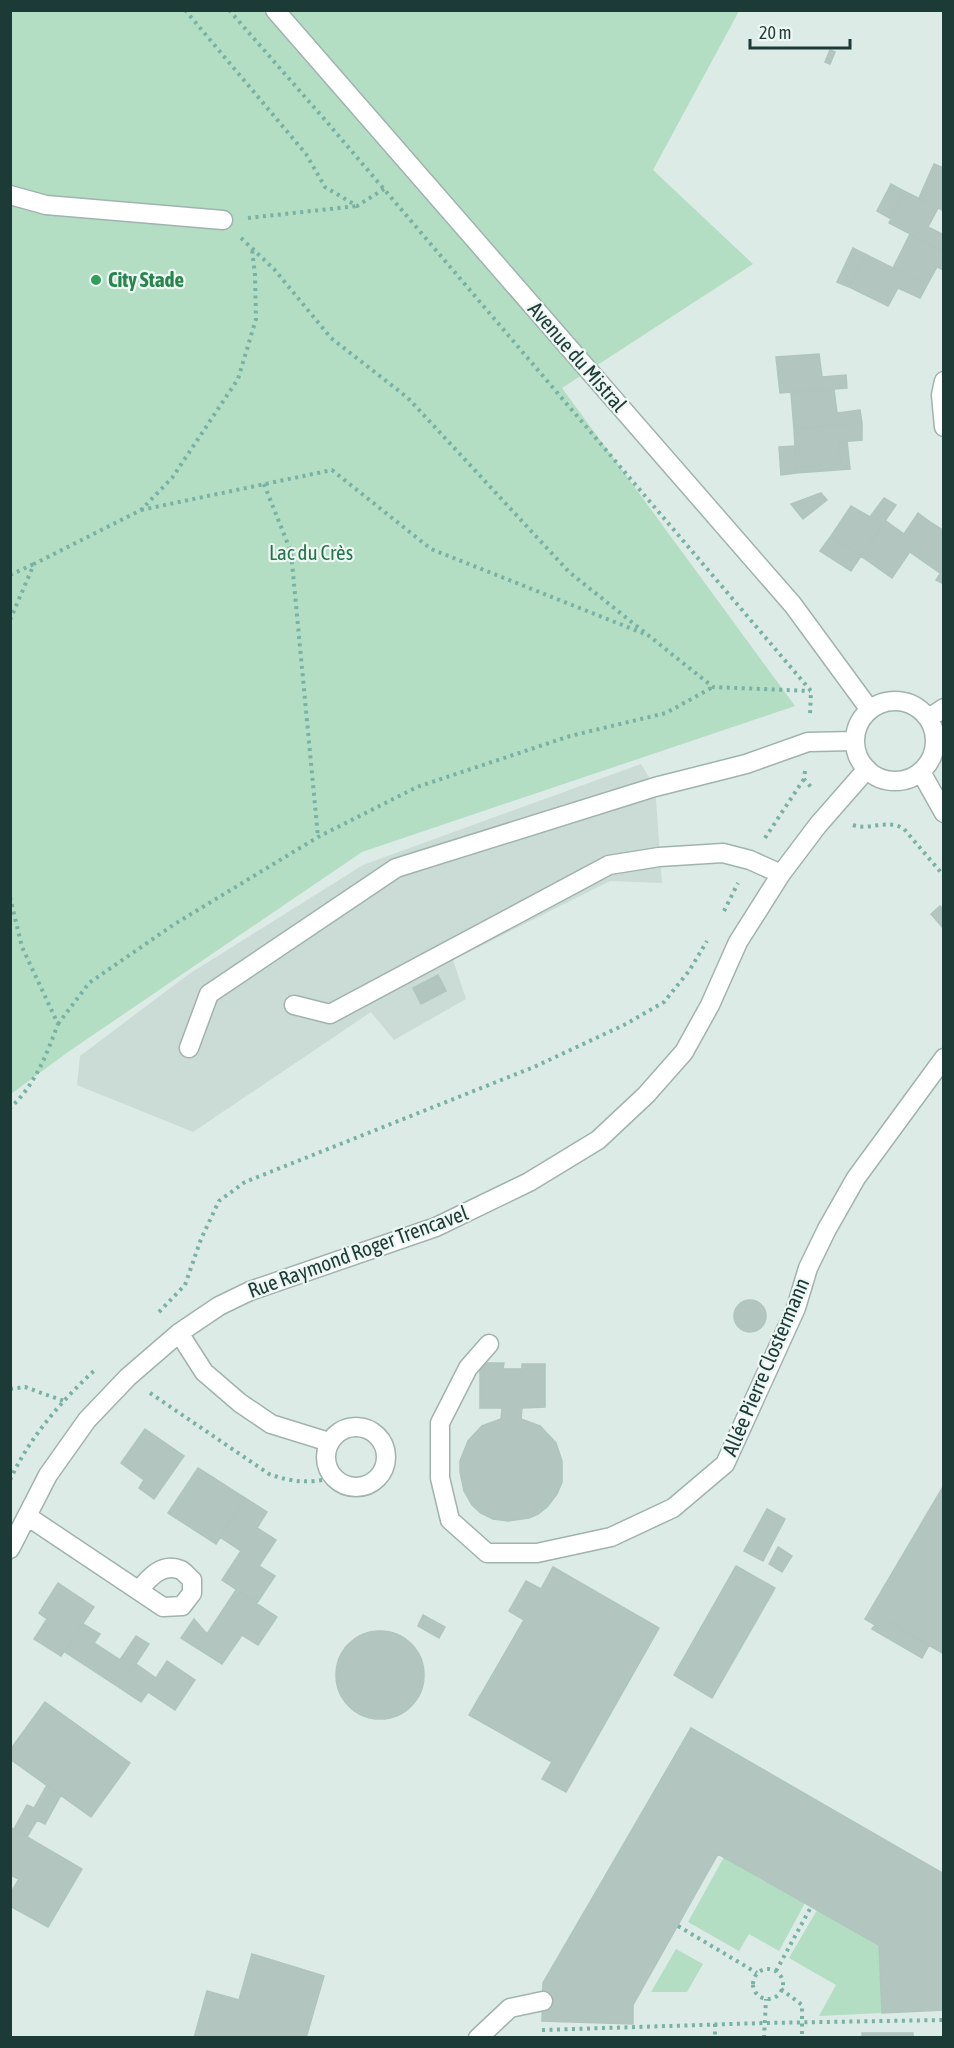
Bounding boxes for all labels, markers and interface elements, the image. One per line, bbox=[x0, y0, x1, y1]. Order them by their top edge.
scale bar bbox=[750, 12, 850, 50]
text: 20 m bbox=[759, 22, 791, 43]
place label: City Stade bbox=[108, 267, 184, 291]
marker: City Stade bbox=[89, 273, 103, 287]
street label: Avenue du Mistral bbox=[524, 297, 632, 416]
park label: Lac du Crès bbox=[269, 540, 353, 564]
street label: Rue Raymond Roger Trencavel bbox=[244, 1200, 471, 1302]
street label: Allée Pierre Clostermann bbox=[717, 1274, 813, 1459]

